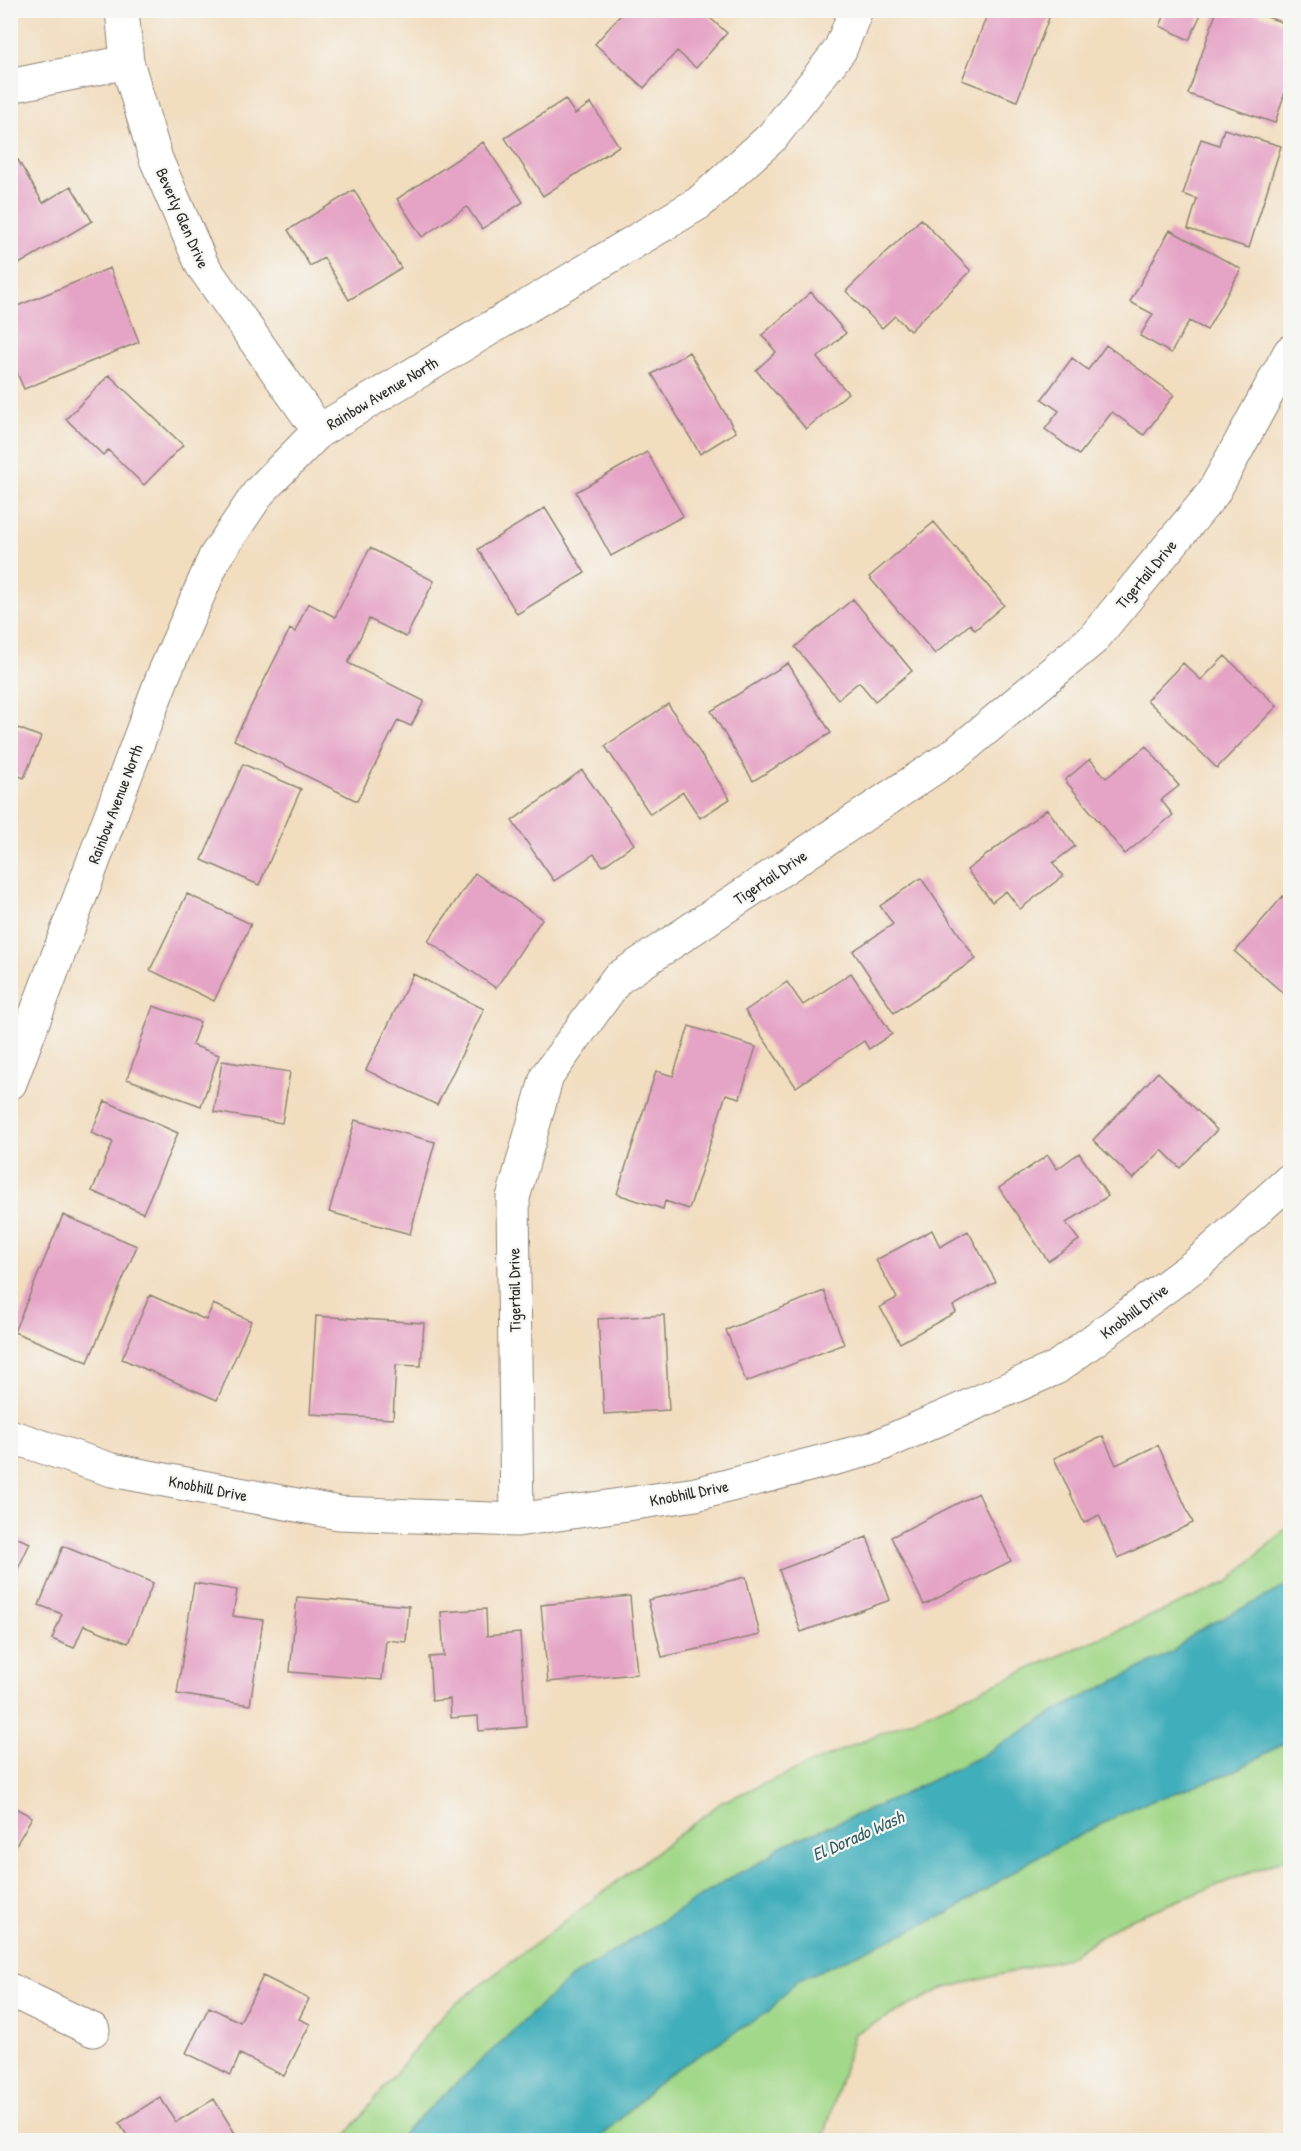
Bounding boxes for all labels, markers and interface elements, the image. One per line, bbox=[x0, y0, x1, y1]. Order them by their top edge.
street label: Beverly Glen Drive bbox=[151, 164, 215, 272]
street label: Rainbow Avenue North bbox=[322, 351, 442, 435]
street label: Tigertail Drive bbox=[1111, 534, 1182, 613]
street label: Rainbow Avenue North bbox=[82, 741, 148, 867]
street label: Tigertail Drive bbox=[729, 844, 812, 910]
street label: Tigertail Drive bbox=[502, 1247, 526, 1332]
street label: Knobhill Drive bbox=[1096, 1278, 1173, 1344]
street label: Knobhill Drive bbox=[167, 1470, 250, 1507]
street label: Knobhill Drive bbox=[648, 1474, 731, 1511]
water label: El Dorado Wash bbox=[808, 1804, 909, 1867]

